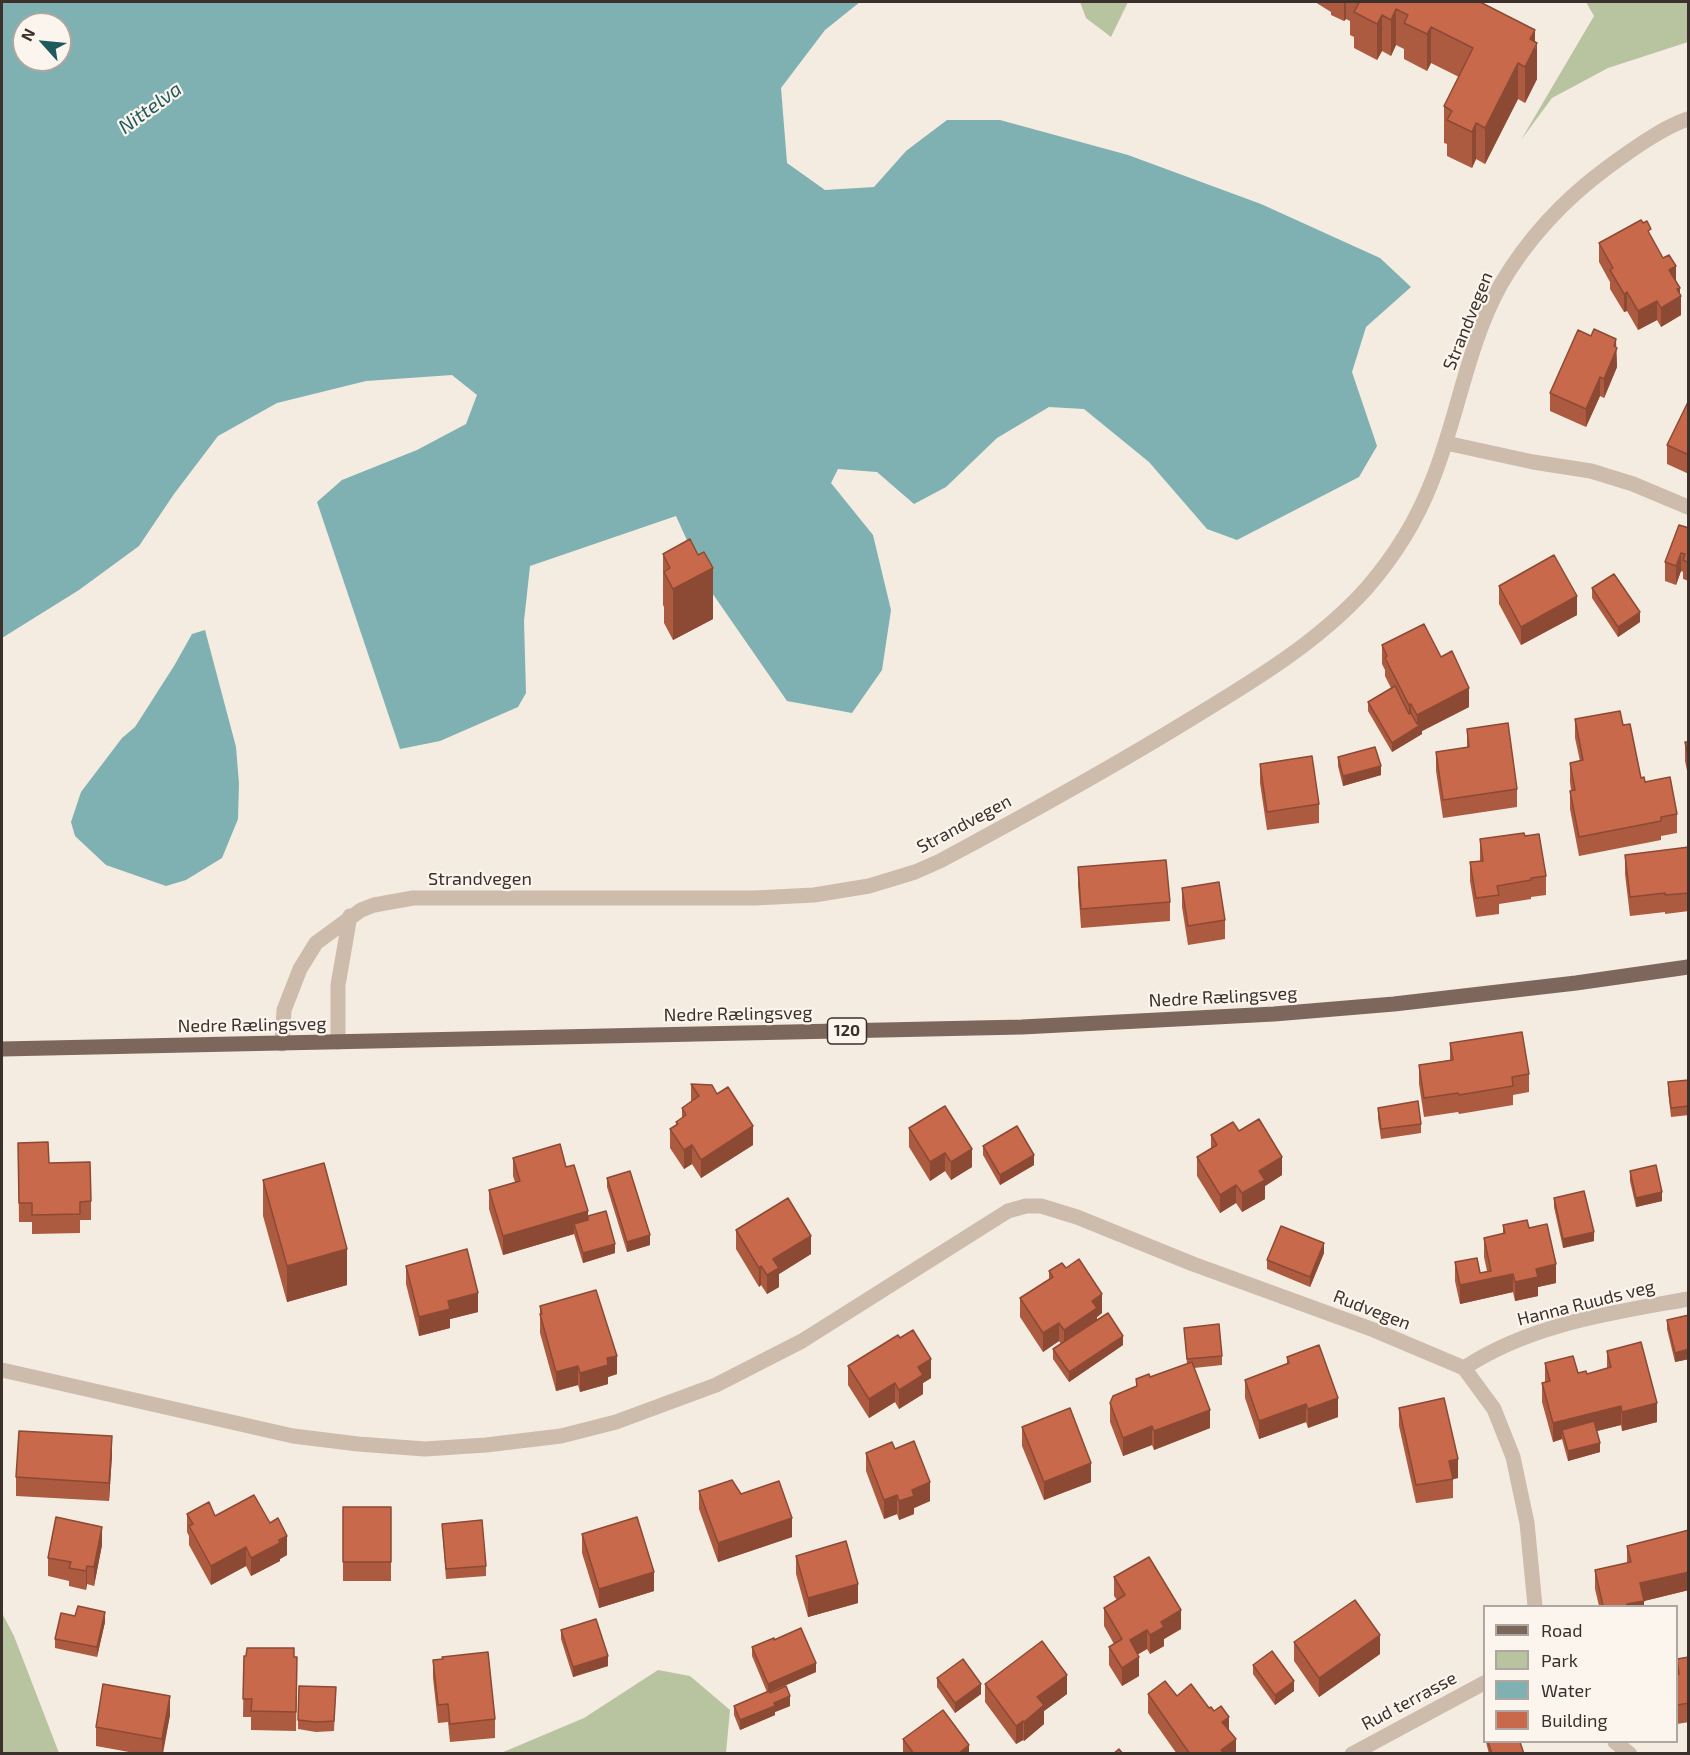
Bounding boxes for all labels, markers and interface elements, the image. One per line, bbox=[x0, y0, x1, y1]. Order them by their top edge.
north arrow bbox=[12, 12, 72, 72]
text: N bbox=[16, 25, 38, 44]
water label: Nittelva bbox=[114, 77, 186, 139]
street label: Strandvegen bbox=[1439, 269, 1497, 373]
street label: Strandvegen bbox=[913, 790, 1015, 858]
street label: Strandvegen bbox=[428, 868, 532, 890]
street label: Nedre Rælingsveg bbox=[1148, 982, 1298, 1012]
street label: Nedre Rælingsveg bbox=[663, 1002, 813, 1026]
street label: Nedre Rælingsveg bbox=[177, 1013, 327, 1037]
road number: 120 bbox=[828, 1018, 866, 1044]
street label: Hanna Ruuds veg bbox=[1515, 1275, 1657, 1331]
street label: Rudvegen bbox=[1330, 1285, 1414, 1335]
legend bbox=[1483, 1605, 1678, 1743]
text: Road bbox=[1541, 1619, 1582, 1641]
text: Park bbox=[1541, 1649, 1578, 1671]
street label: Rud terrasse bbox=[1358, 1667, 1460, 1735]
text: Water bbox=[1541, 1679, 1591, 1701]
text: Building bbox=[1541, 1709, 1608, 1731]

